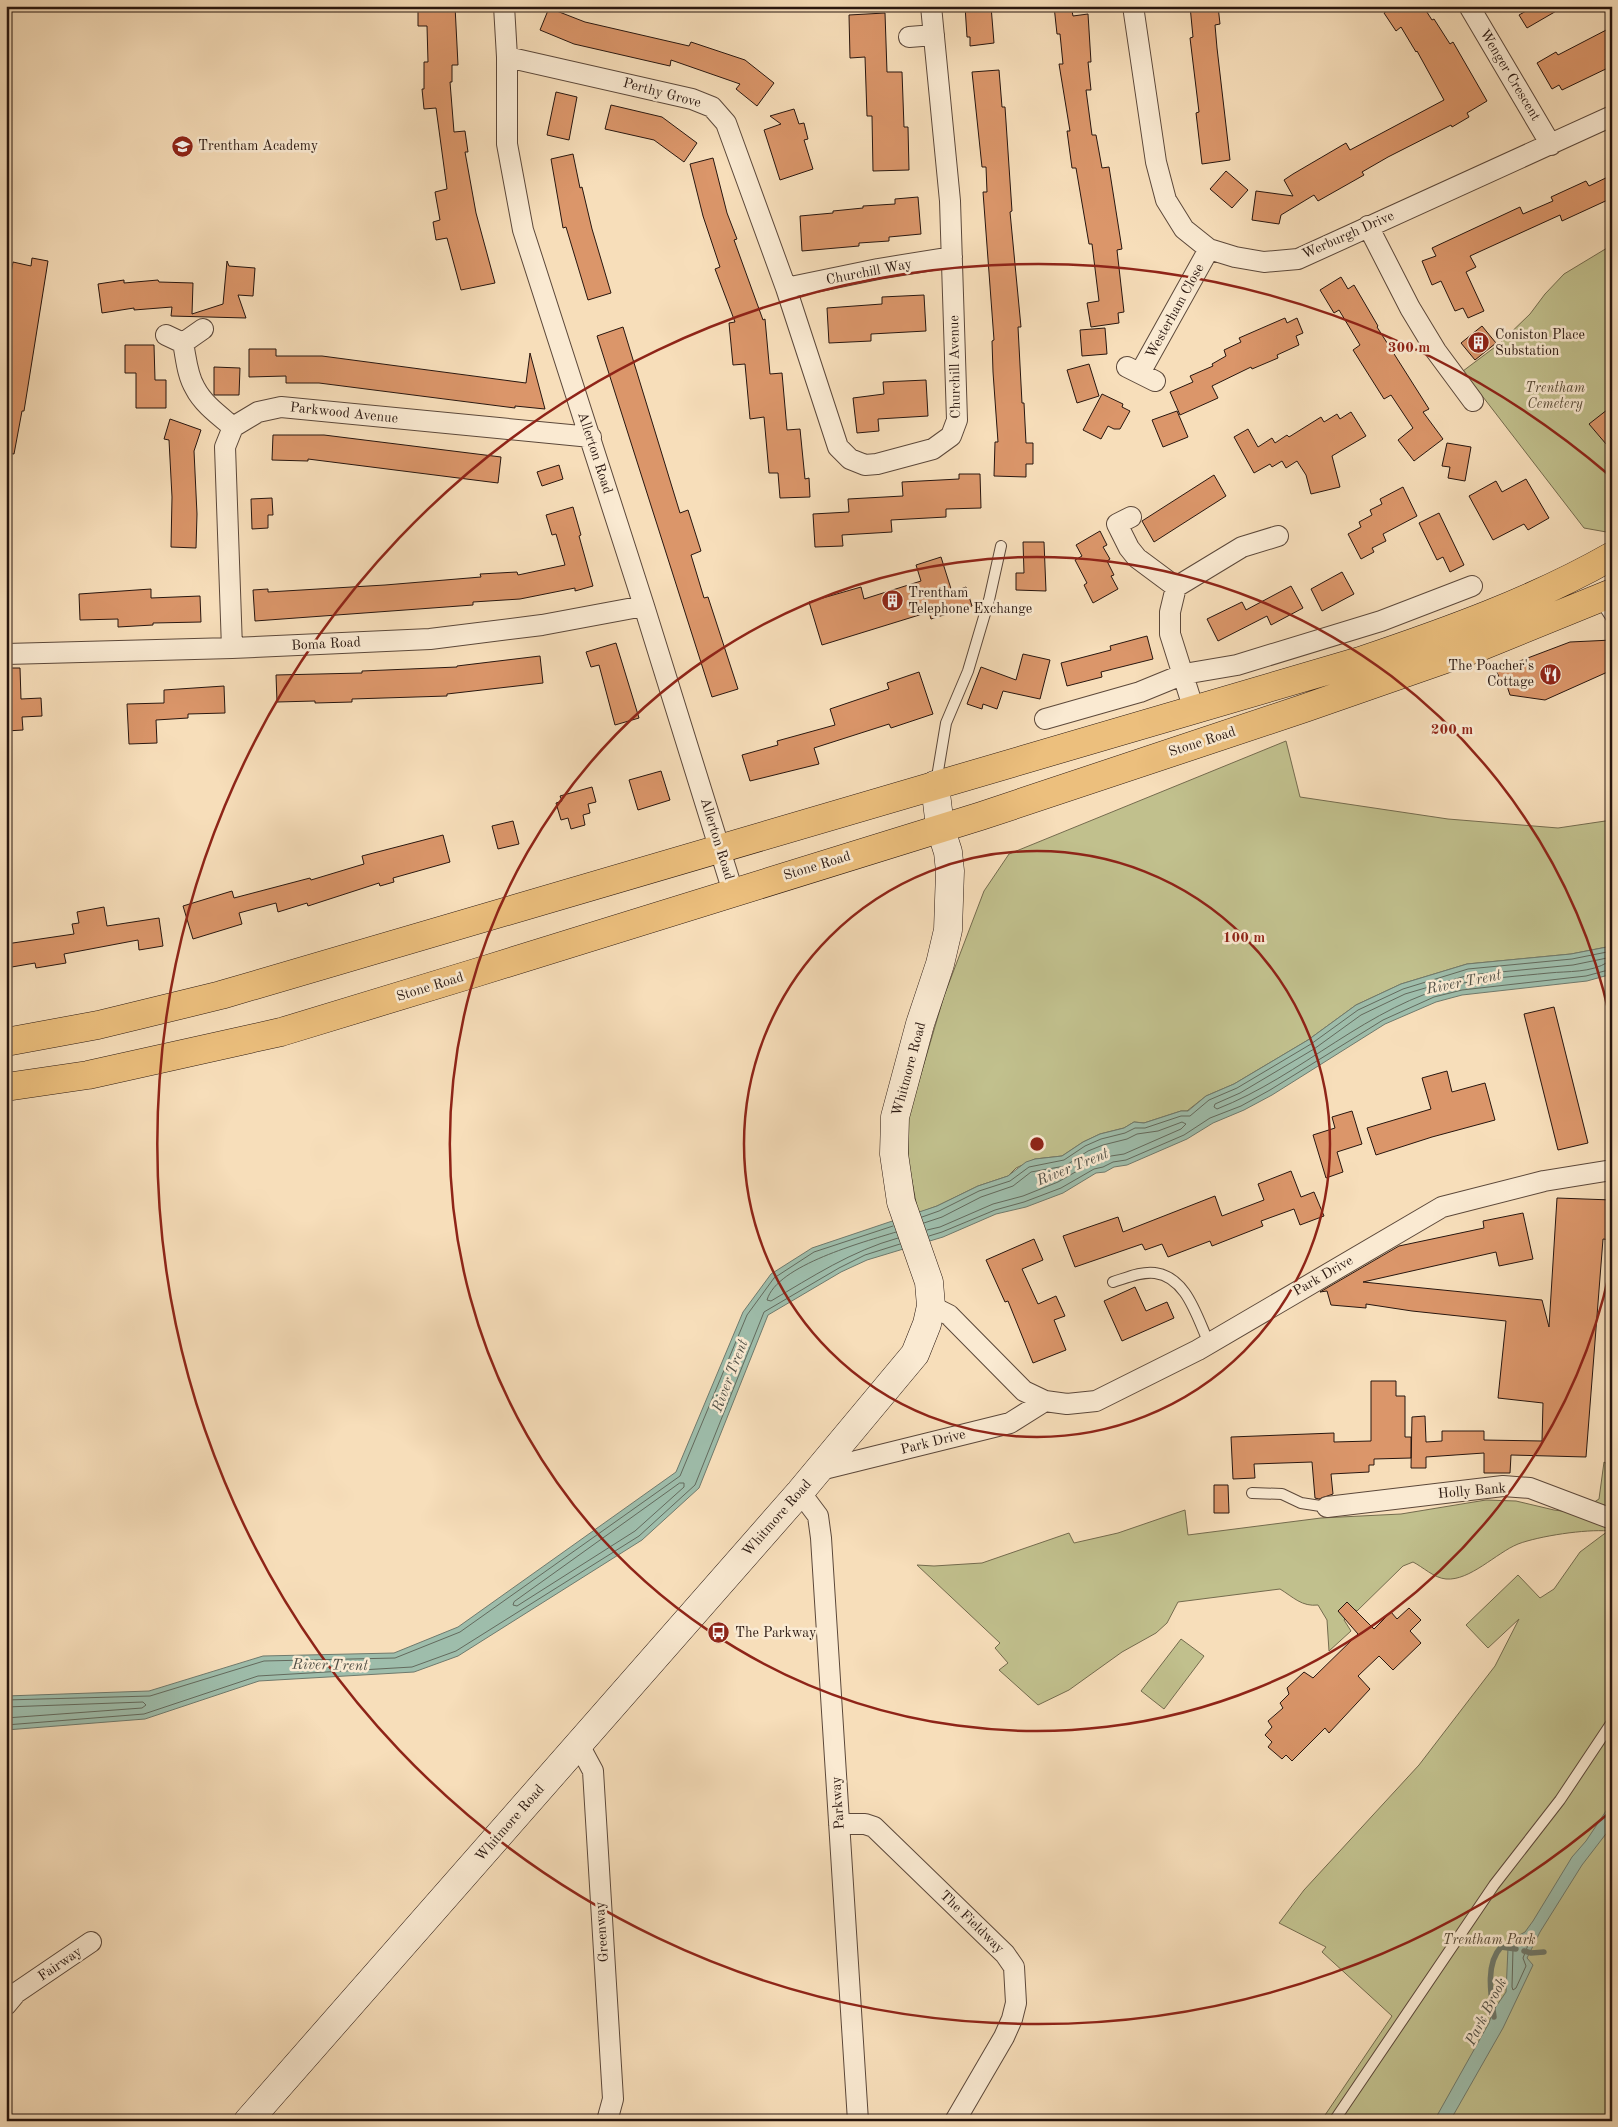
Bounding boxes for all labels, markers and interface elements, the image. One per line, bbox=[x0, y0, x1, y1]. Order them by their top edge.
street label: Wenger Crescent bbox=[1477, 27, 1543, 123]
street label: Perthy Grove bbox=[621, 76, 703, 110]
school or university icon: Trentham Academy bbox=[170, 134, 194, 158]
place label: Trentham Academy bbox=[198, 139, 319, 153]
street label: Werburgh Drive bbox=[1300, 208, 1396, 262]
street label: Churchill Way bbox=[825, 257, 914, 287]
street label: Westerham Close bbox=[1143, 262, 1207, 360]
street label: Churchill Avenue bbox=[947, 315, 963, 419]
place label: Coniston Place Substation bbox=[1495, 328, 1585, 358]
building icon: Coniston Place Substation bbox=[1467, 331, 1491, 355]
text: 300 m bbox=[1388, 341, 1430, 356]
park label: Trentham Cemetery bbox=[1525, 381, 1585, 412]
street label: Parkwood Avenue bbox=[289, 400, 399, 426]
street label: Allerton Road bbox=[575, 410, 615, 496]
place label: Trentham Telephone Exchange bbox=[908, 586, 1032, 616]
building icon: Trentham Telephone Exchange bbox=[880, 589, 904, 613]
street label: Boma Road bbox=[291, 635, 361, 653]
place label: The Poacher's Cottage bbox=[1448, 659, 1534, 689]
restaurant icon: The Poacher's Cottage bbox=[1538, 662, 1562, 686]
text: 200 m bbox=[1431, 723, 1473, 738]
street label: Stone Road bbox=[1167, 725, 1237, 759]
street label: Allerton Road bbox=[698, 796, 736, 882]
street label: Stone Road bbox=[782, 849, 852, 883]
text: 100 m bbox=[1223, 931, 1265, 946]
water label: River Trent bbox=[1424, 968, 1503, 998]
street label: Stone Road bbox=[395, 970, 465, 1004]
street label: Whitmore Road bbox=[890, 1021, 928, 1117]
centre of rings bbox=[1028, 1135, 1046, 1153]
water label: River Trent bbox=[1034, 1147, 1111, 1190]
street label: Park Drive bbox=[1291, 1253, 1355, 1299]
water label: River Trent bbox=[710, 1338, 752, 1415]
street label: Park Drive bbox=[899, 1427, 967, 1457]
street label: Whitmore Road bbox=[740, 1477, 814, 1559]
street label: Holly Bank bbox=[1437, 1481, 1507, 1501]
bus stop icon: The Parkway bbox=[707, 1621, 731, 1645]
place label: The Parkway bbox=[735, 1626, 817, 1640]
water label: River Trent bbox=[291, 1658, 368, 1674]
street label: Parkway bbox=[829, 1775, 847, 1830]
street label: Whitmore Road bbox=[473, 1782, 547, 1864]
street label: The Fieldway bbox=[937, 1888, 1007, 1956]
street label: Greenway bbox=[593, 1901, 611, 1963]
park label: Trentham Park bbox=[1443, 1933, 1535, 1947]
street label: Fairway bbox=[36, 1944, 85, 1984]
water label: Park Brook bbox=[1463, 1976, 1510, 2049]

